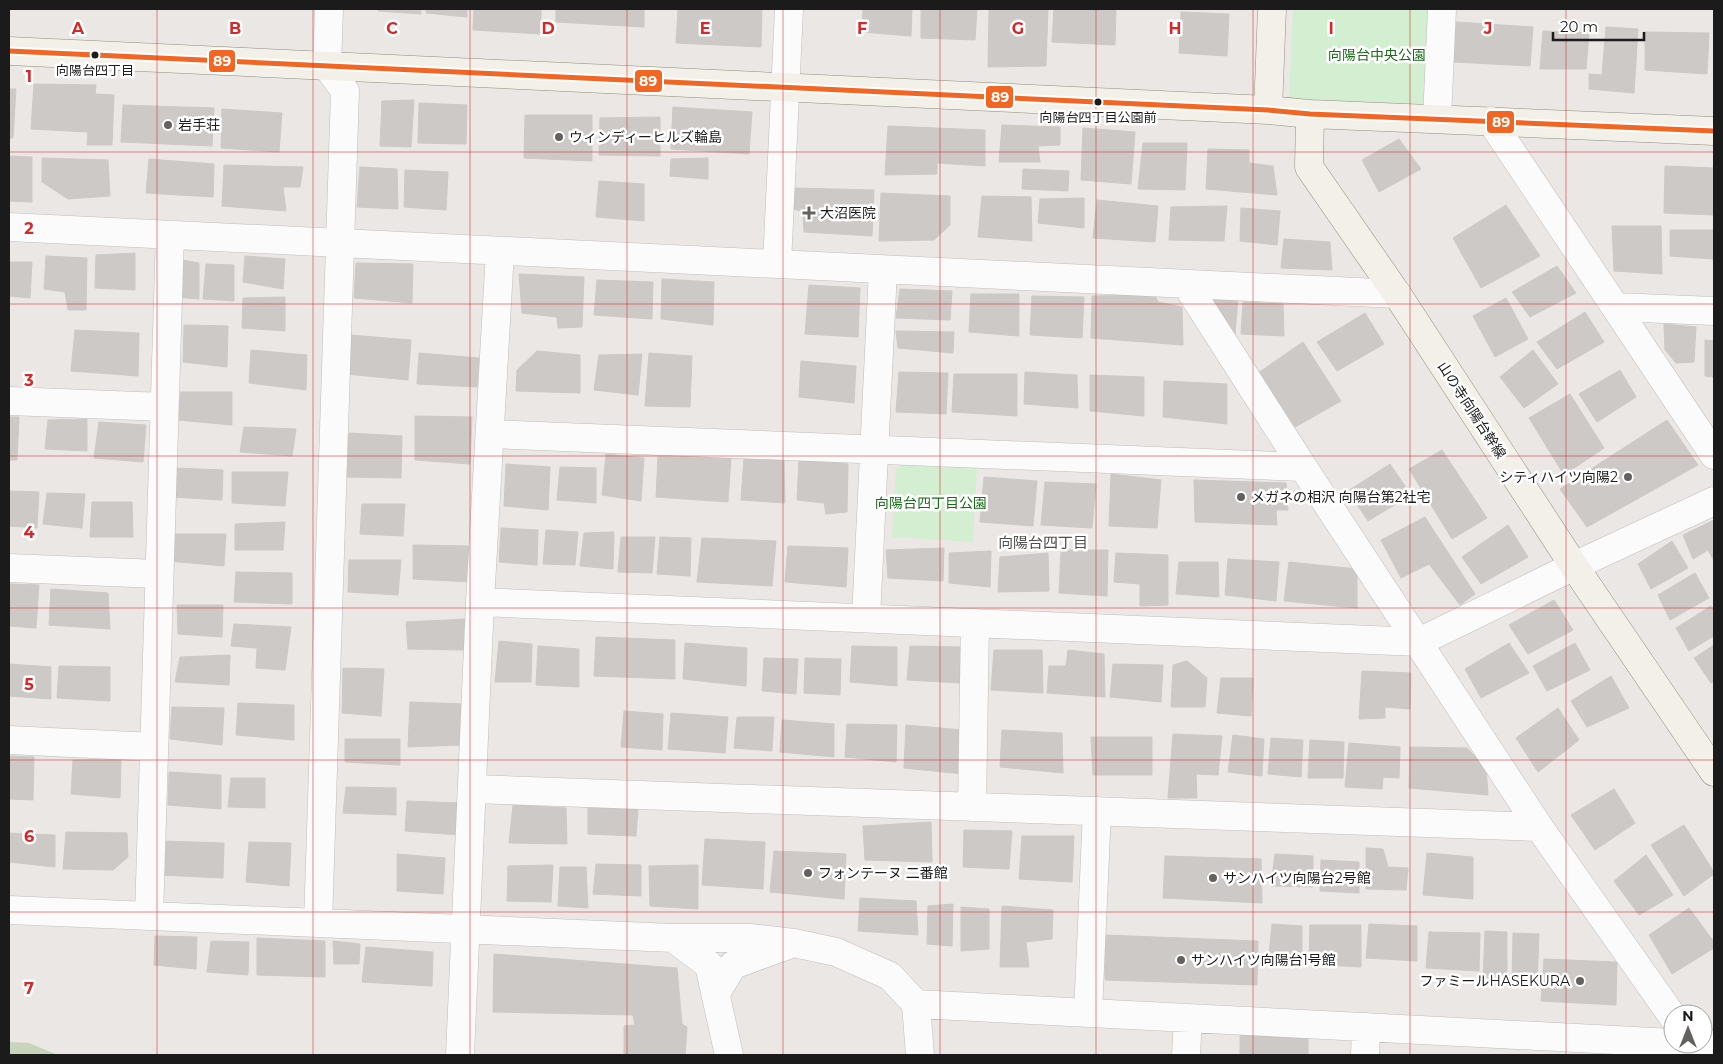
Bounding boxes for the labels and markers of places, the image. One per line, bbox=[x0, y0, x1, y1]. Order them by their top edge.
marker: 向陽台四丁目 bbox=[90, 50, 100, 60]
place label: 向陽台四丁目 bbox=[56, 62, 134, 78]
marker: 向陽台四丁目公園前 bbox=[1093, 97, 1103, 107]
place label: 向陽台四丁目公園前 bbox=[1039, 109, 1157, 125]
place label: 岩手荘 bbox=[178, 116, 220, 134]
marker: 岩手荘 bbox=[162, 119, 174, 131]
place label: ウィンディーヒルズ輪島 bbox=[569, 128, 722, 146]
marker: ウィンディーヒルズ輪島 bbox=[553, 131, 565, 143]
place label: 大沼医院 bbox=[820, 204, 876, 222]
marker: 大沼医院 bbox=[802, 206, 816, 220]
place label: シティハイツ向陽2 bbox=[1499, 468, 1618, 486]
marker: シティハイツ向陽2 bbox=[1622, 471, 1634, 483]
place label: メガネの相沢 向陽台第2社宅 bbox=[1251, 488, 1431, 506]
marker: メガネの相沢 向陽台第2社宅 bbox=[1235, 491, 1247, 503]
place label: フォンテーヌ 二番館 bbox=[818, 864, 948, 882]
marker: フォンテーヌ 二番館 bbox=[802, 867, 814, 879]
place label: サンハイツ向陽台2号館 bbox=[1223, 869, 1371, 887]
marker: サンハイツ向陽台2号館 bbox=[1207, 872, 1219, 884]
place label: サンハイツ向陽台1号館 bbox=[1191, 951, 1336, 969]
marker: サンハイツ向陽台1号館 bbox=[1175, 954, 1187, 966]
place label: ファミールHASEKURA bbox=[1420, 972, 1571, 990]
marker: ファミールHASEKURA bbox=[1574, 975, 1586, 987]

